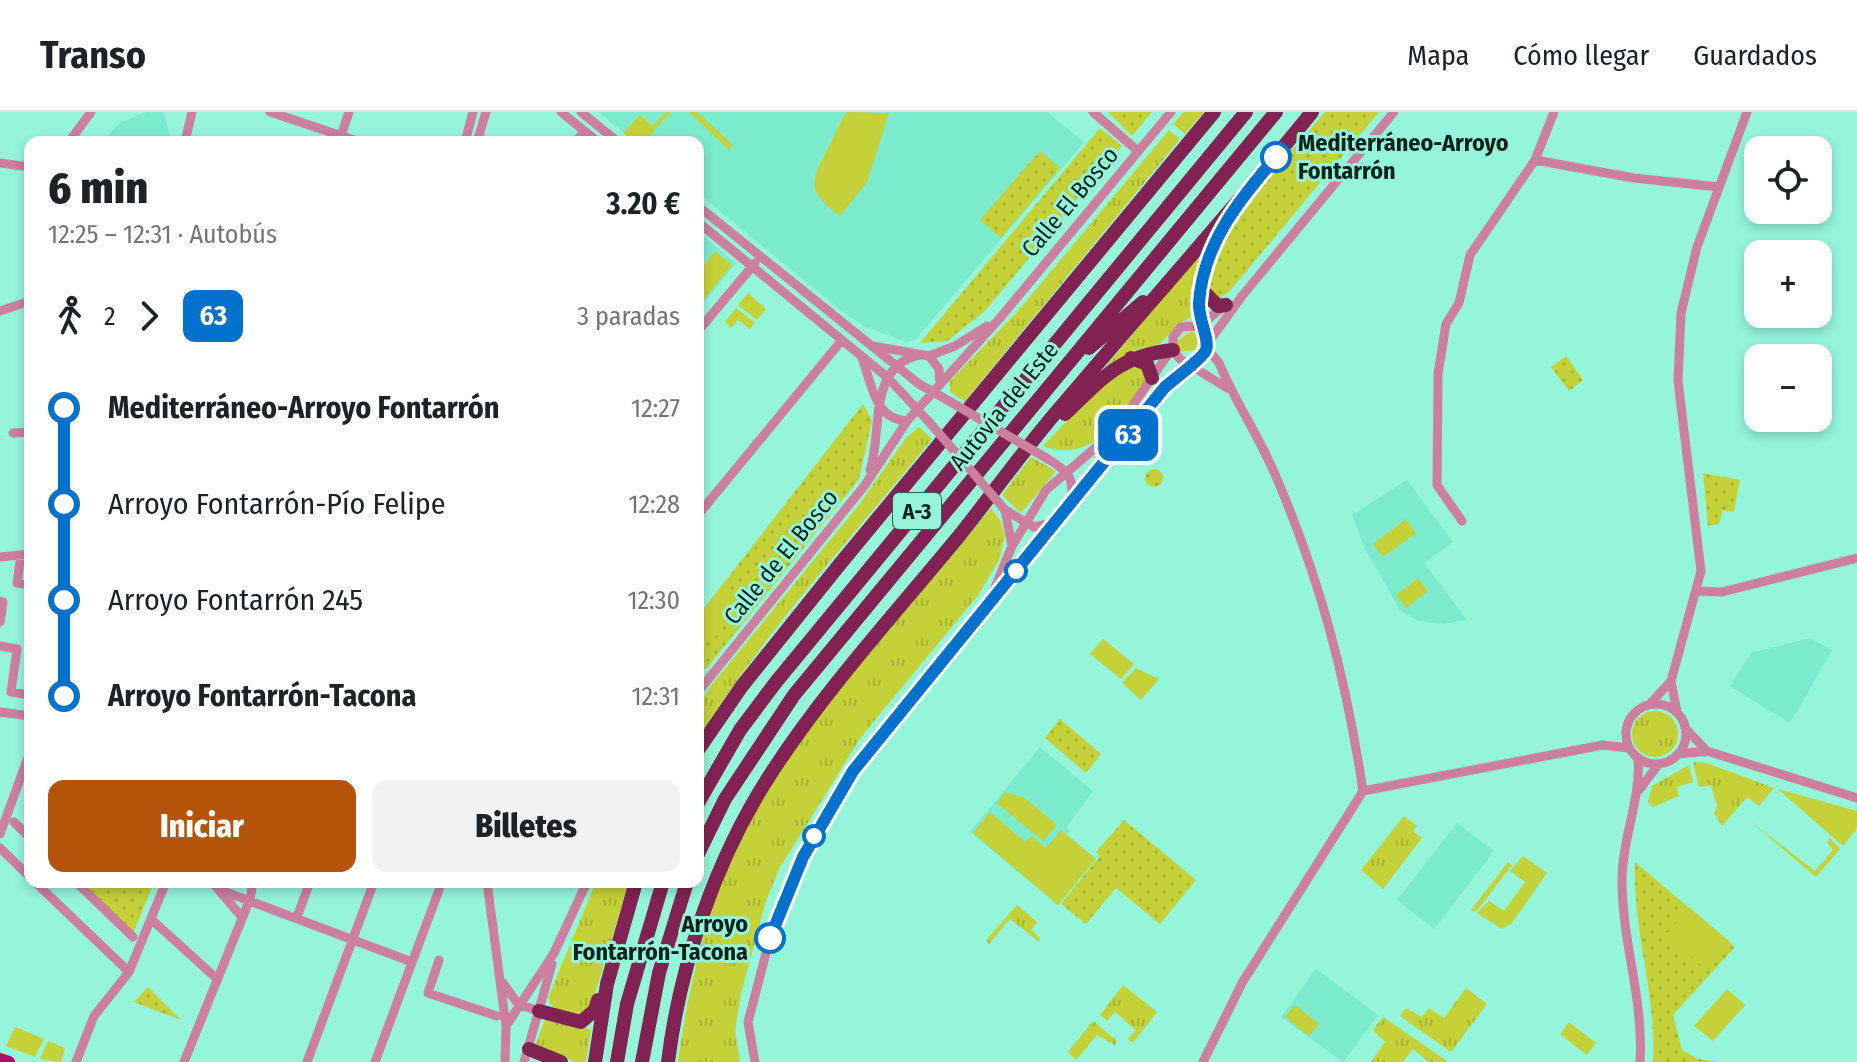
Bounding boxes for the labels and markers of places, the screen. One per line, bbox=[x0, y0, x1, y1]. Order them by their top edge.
place label: Mediterráneo-Arroyo Fontarrón bbox=[1298, 129, 1509, 185]
marker: Mediterráneo-Arroyo Fontarrón bbox=[1261, 142, 1291, 172]
unlabelled marker bbox=[1005, 560, 1027, 582]
unlabelled marker bbox=[803, 825, 825, 847]
place label: Arroyo Fontarrón-Tacona bbox=[573, 910, 748, 966]
marker: Arroyo Fontarrón-Tacona bbox=[755, 923, 785, 953]

